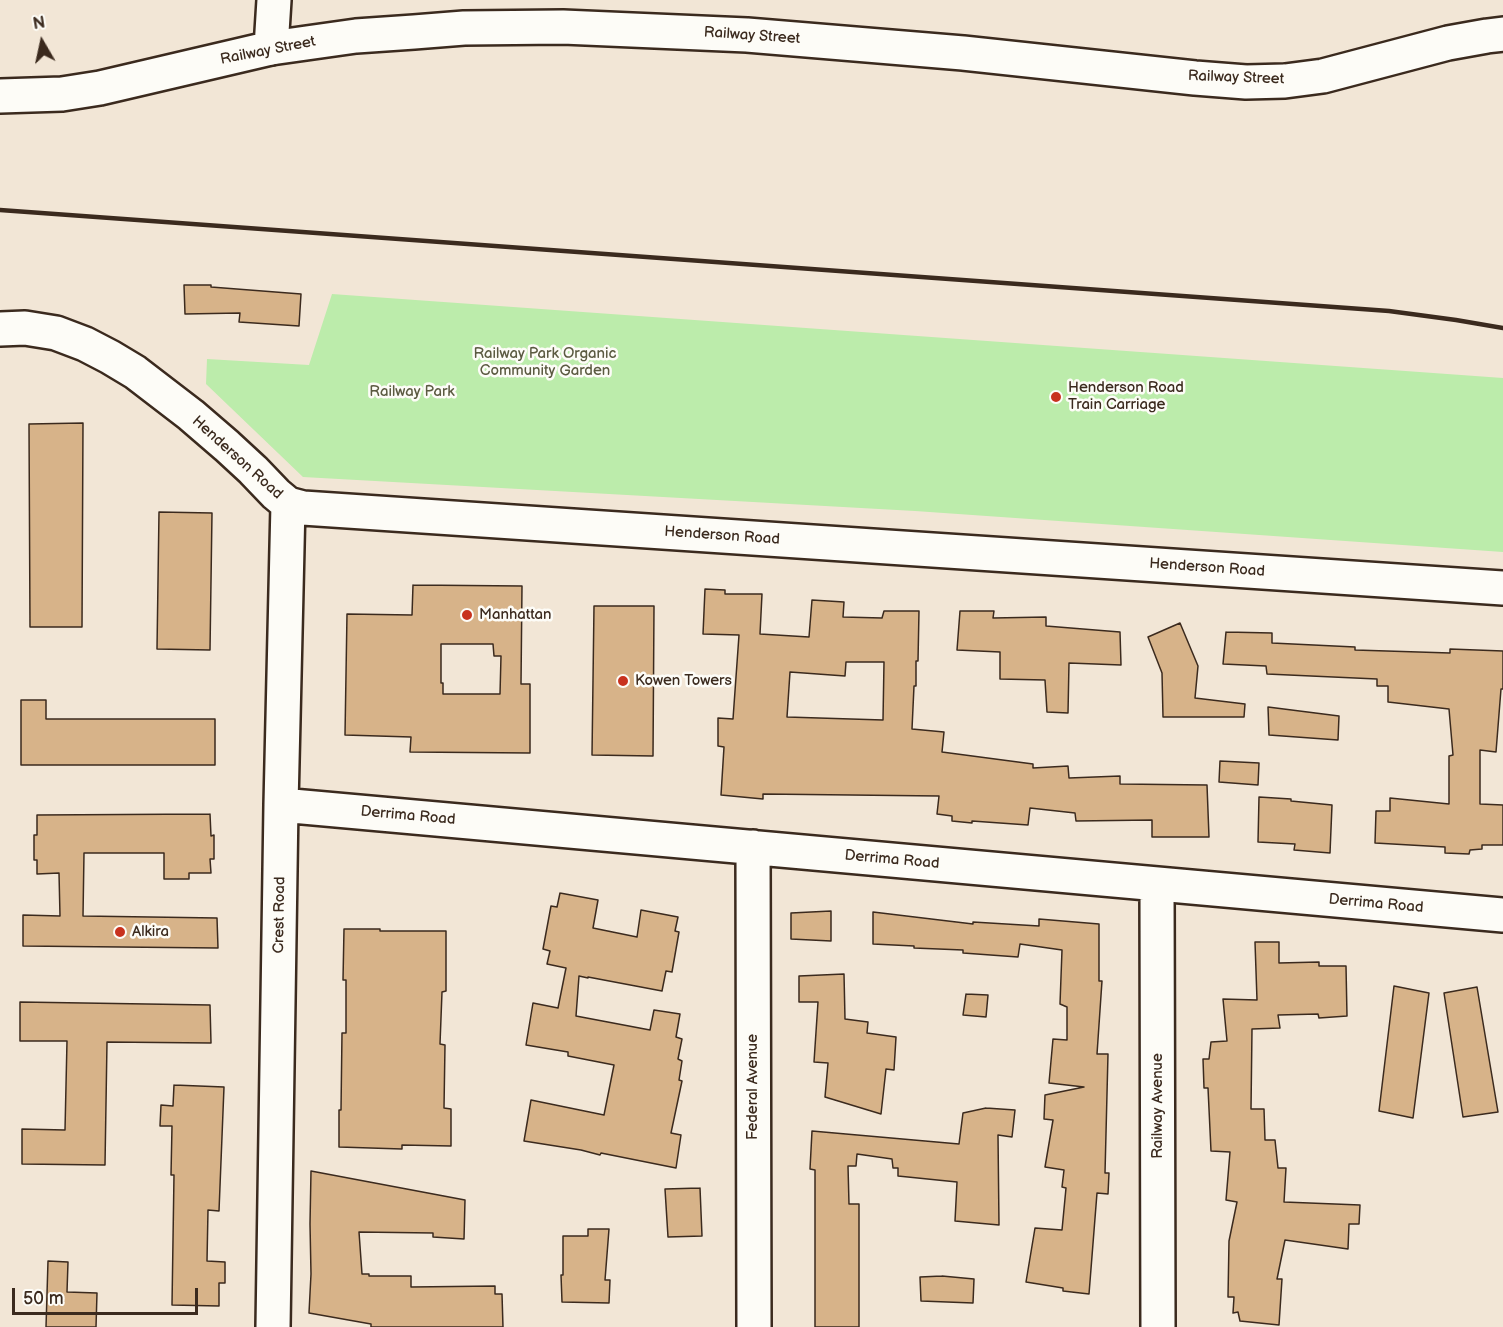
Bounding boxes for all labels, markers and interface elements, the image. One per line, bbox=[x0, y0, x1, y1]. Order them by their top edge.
north arrow bbox=[12, 12, 72, 72]
text: N bbox=[32, 13, 47, 34]
street label: Railway Street bbox=[703, 24, 801, 48]
street label: Railway Street bbox=[219, 33, 317, 69]
street label: Railway Street bbox=[1187, 67, 1285, 89]
park label: Railway Park Organic Community Garden bbox=[473, 345, 617, 380]
place label: Henderson Road Train Carriage bbox=[1068, 379, 1184, 414]
park label: Railway Park bbox=[369, 383, 455, 401]
marker: Henderson Road Train Carriage bbox=[1049, 390, 1063, 404]
street label: Henderson Road bbox=[188, 413, 286, 503]
street label: Henderson Road bbox=[664, 523, 780, 549]
street label: Henderson Road bbox=[1149, 555, 1265, 581]
place label: Manhattan bbox=[479, 606, 551, 624]
marker: Manhattan bbox=[460, 608, 474, 622]
place label: Kowen Towers bbox=[635, 672, 732, 690]
marker: Kowen Towers bbox=[616, 674, 630, 688]
street label: Derrima Road bbox=[360, 803, 456, 829]
street label: Derrima Road bbox=[844, 847, 940, 873]
street label: Crest Road bbox=[270, 876, 290, 954]
street label: Derrima Road bbox=[1328, 891, 1424, 917]
place label: Alkira bbox=[132, 923, 169, 941]
marker: Alkira bbox=[113, 925, 127, 939]
street label: Federal Avenue bbox=[744, 1034, 762, 1140]
street label: Railway Avenue bbox=[1149, 1053, 1167, 1159]
scale bar bbox=[15, 1276, 201, 1314]
text: 50 m bbox=[23, 1288, 64, 1309]

